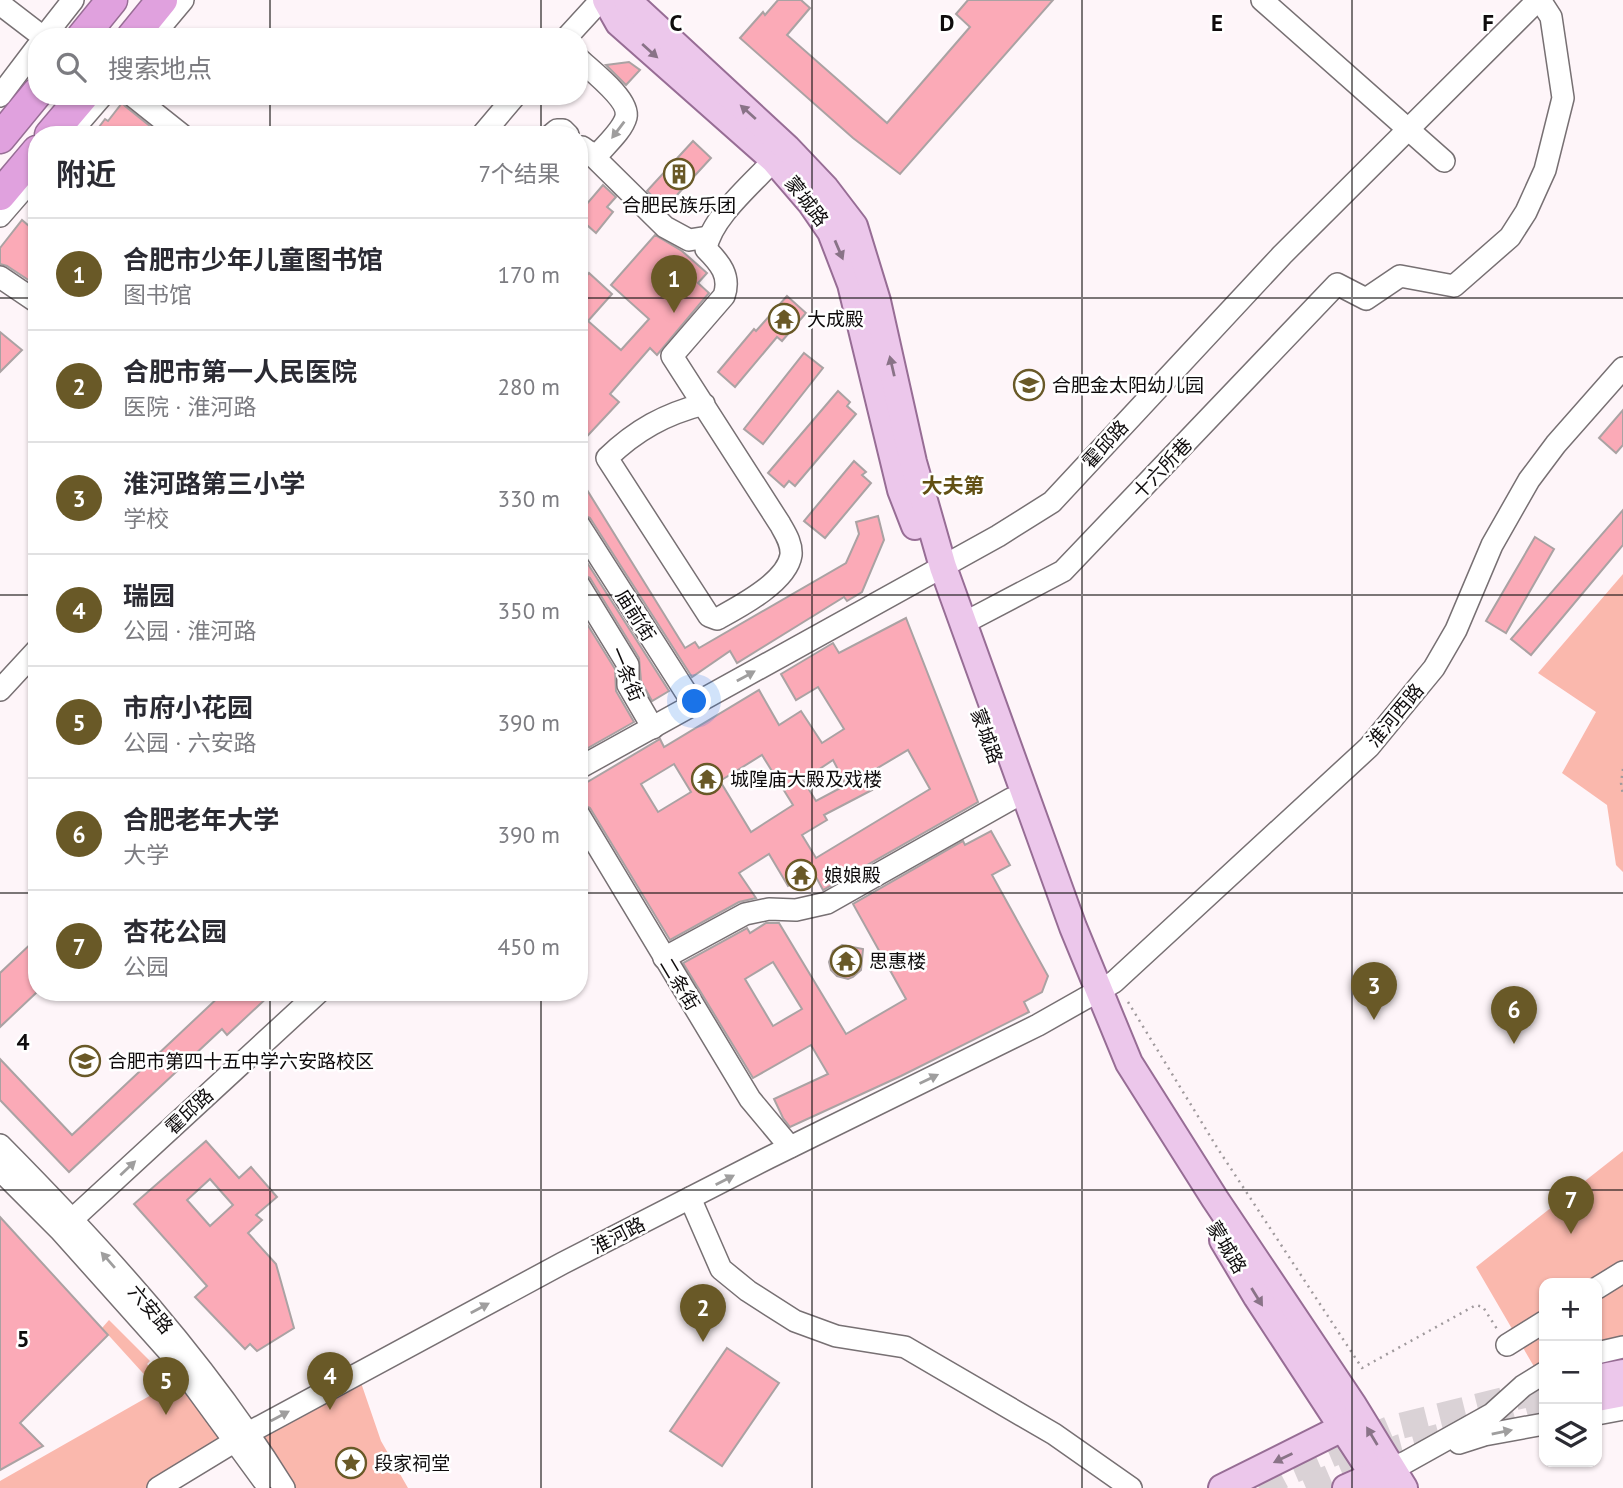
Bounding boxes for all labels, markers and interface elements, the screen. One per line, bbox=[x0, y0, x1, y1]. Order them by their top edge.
text: C bbox=[670, 8, 683, 37]
text: D bbox=[940, 8, 954, 37]
text: E bbox=[1211, 8, 1223, 37]
text: F bbox=[1482, 8, 1494, 37]
search box bbox=[28, 28, 588, 105]
one-way arrow bbox=[641, 42, 658, 58]
icon: search bbox=[52, 48, 90, 86]
text: 搜索地点 bbox=[108, 52, 212, 85]
one-way arrow bbox=[740, 105, 757, 121]
one-way arrow bbox=[610, 121, 625, 139]
text: 附近 bbox=[56, 154, 116, 193]
building icon: 合肥民族乐团 bbox=[662, 157, 696, 191]
text: 7个结果 bbox=[478, 159, 560, 188]
street label: 蒙城路 bbox=[780, 171, 834, 231]
place label: 合肥民族乐团 bbox=[622, 193, 736, 217]
one-way arrow bbox=[833, 239, 844, 260]
text: 合肥市少年儿童图书馆 bbox=[123, 243, 383, 276]
pin: 1 bbox=[651, 255, 697, 313]
text: 1 bbox=[72, 260, 86, 289]
text: 170 m bbox=[498, 260, 560, 289]
text: 图书馆 bbox=[123, 280, 192, 309]
temple icon: 大成殿 bbox=[767, 302, 801, 336]
place label: 大成殿 bbox=[807, 307, 864, 331]
text: 合肥市第一人民医院 bbox=[123, 355, 357, 388]
one-way arrow bbox=[886, 355, 897, 377]
school or university icon: 合肥金太阳幼儿园 bbox=[1012, 368, 1046, 402]
text: 2 bbox=[72, 372, 86, 401]
text: 280 m bbox=[498, 372, 560, 401]
place label: 合肥金太阳幼儿园 bbox=[1052, 373, 1204, 397]
text: 医院 · 淮河路 bbox=[123, 392, 256, 421]
street label: 霍邱路 bbox=[1077, 415, 1133, 473]
street label: 十六所巷 bbox=[1127, 432, 1197, 504]
text: 淮河路第三小学 bbox=[123, 467, 305, 500]
district label: 大夫第 bbox=[922, 472, 985, 499]
text: 3 bbox=[72, 484, 86, 513]
text: 330 m bbox=[498, 484, 560, 513]
text: 学校 bbox=[123, 504, 169, 533]
text: 瑞园 bbox=[123, 579, 175, 612]
street label: 庙前街 bbox=[611, 584, 661, 646]
text: 4 bbox=[72, 596, 86, 625]
text: 350 m bbox=[498, 596, 560, 625]
text: 公园 · 淮河路 bbox=[123, 616, 256, 645]
street label: 一条街 bbox=[605, 643, 649, 705]
one-way arrow bbox=[736, 670, 756, 682]
street label: 淮河西路 bbox=[1361, 678, 1429, 752]
your location bbox=[677, 684, 711, 718]
text: 市府小花园 bbox=[123, 691, 253, 724]
street label: 蒙城路 bbox=[966, 705, 1008, 767]
text: 5 bbox=[72, 708, 86, 737]
text: 390 m bbox=[498, 708, 560, 737]
text: 公园 · 六安路 bbox=[123, 728, 256, 757]
temple icon: 城隍庙大殿及戏楼 bbox=[690, 762, 724, 796]
place label: 城隍庙大殿及戏楼 bbox=[730, 767, 882, 791]
text: 合肥老年大学 bbox=[123, 803, 279, 836]
text: 6 bbox=[72, 820, 86, 849]
text: 390 m bbox=[498, 820, 560, 849]
text: 大学 bbox=[123, 840, 169, 869]
temple icon: 娘娘殿 bbox=[784, 858, 818, 892]
place label: 娘娘殿 bbox=[824, 863, 881, 887]
text: 杏花公园 bbox=[123, 915, 227, 948]
text: 7 bbox=[72, 932, 86, 961]
text: 450 m bbox=[498, 932, 560, 961]
temple icon: 思惠楼 bbox=[829, 944, 863, 978]
place label: 思惠楼 bbox=[869, 949, 926, 973]
text: 公园 bbox=[123, 952, 169, 981]
street label: 二条街 bbox=[655, 953, 705, 1015]
pin: 3 bbox=[1351, 962, 1397, 1020]
pin: 6 bbox=[1491, 986, 1537, 1044]
text: 4 bbox=[16, 1027, 30, 1056]
school or university icon: 合肥市第四十五中学六安路校区 bbox=[68, 1044, 102, 1078]
place label: 合肥市第四十五中学六安路校区 bbox=[108, 1049, 374, 1073]
one-way arrow bbox=[919, 1073, 939, 1084]
street label: 霍邱路 bbox=[160, 1083, 218, 1139]
one-way arrow bbox=[119, 1160, 136, 1176]
one-way arrow bbox=[715, 1174, 735, 1185]
pin: 7 bbox=[1548, 1176, 1594, 1234]
street label: 淮河路 bbox=[587, 1211, 649, 1259]
street label: 蒙城路 bbox=[1202, 1216, 1252, 1278]
one-way arrow bbox=[101, 1251, 116, 1268]
map controls bbox=[1539, 1278, 1602, 1467]
button: + bbox=[1539, 1278, 1602, 1341]
street label: 六安路 bbox=[123, 1279, 179, 1339]
pin: 2 bbox=[680, 1284, 726, 1342]
one-way arrow bbox=[1251, 1287, 1264, 1307]
one-way arrow bbox=[470, 1302, 490, 1314]
text: 5 bbox=[16, 1324, 30, 1353]
button: − bbox=[1539, 1341, 1602, 1404]
pin: 4 bbox=[307, 1352, 353, 1410]
pin: 5 bbox=[143, 1357, 189, 1415]
button: layers bbox=[1539, 1404, 1602, 1467]
one-way arrow bbox=[270, 1410, 289, 1422]
one-way arrow bbox=[1491, 1426, 1513, 1437]
one-way arrow bbox=[1366, 1427, 1379, 1446]
place icon: 段家祠堂 bbox=[334, 1446, 368, 1480]
place label: 段家祠堂 bbox=[374, 1451, 450, 1475]
one-way arrow bbox=[1273, 1452, 1293, 1463]

